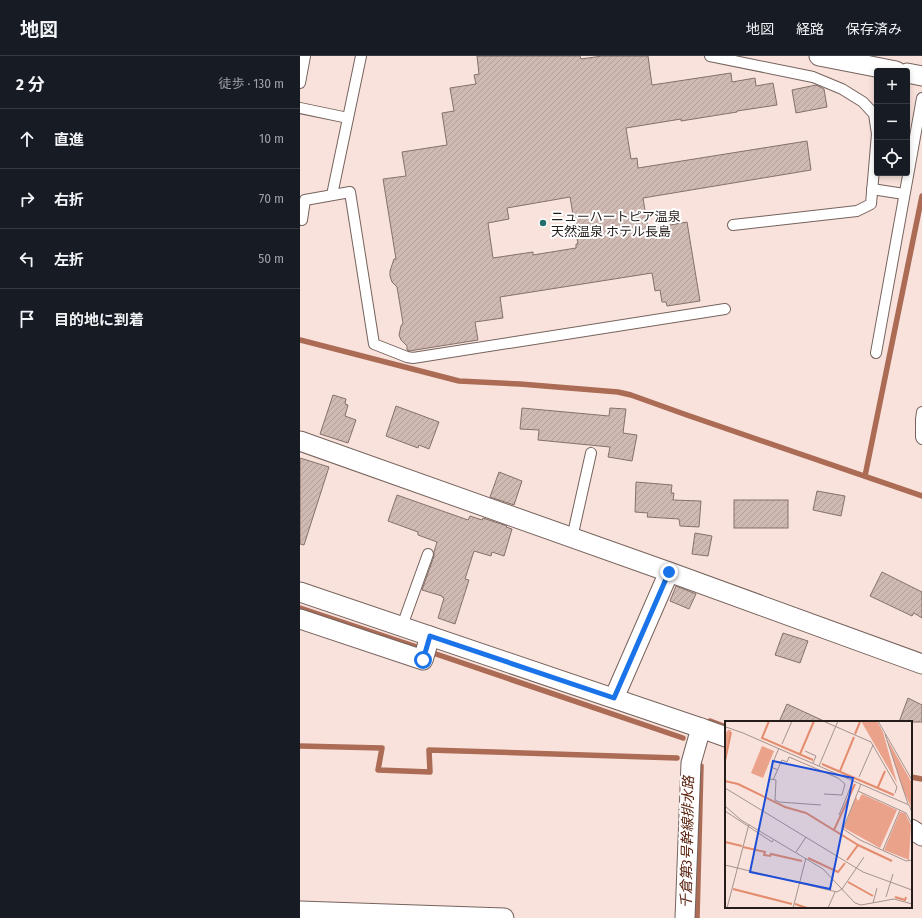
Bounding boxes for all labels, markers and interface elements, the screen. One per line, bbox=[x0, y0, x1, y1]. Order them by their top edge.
text: 地図 bbox=[20, 18, 58, 41]
text: 地図 bbox=[746, 21, 774, 38]
text: 経路 bbox=[796, 21, 824, 38]
text: 保存済み bbox=[846, 21, 902, 38]
map controls bbox=[874, 68, 910, 176]
button: + bbox=[874, 68, 910, 104]
text: 2 分 bbox=[16, 74, 44, 95]
text: 徒歩 · 130 m bbox=[218, 76, 284, 91]
button: − bbox=[874, 104, 910, 140]
icon: ahead bbox=[16, 128, 38, 150]
text: 直進 bbox=[54, 131, 84, 149]
text: 10 m bbox=[259, 131, 284, 146]
button: locate bbox=[874, 140, 910, 176]
icon: right bbox=[16, 188, 38, 210]
text: 右折 bbox=[54, 191, 84, 209]
text: 70 m bbox=[259, 191, 284, 206]
place label: ニューハートピア温泉 天然温泉 ホテル長島 bbox=[551, 209, 681, 239]
marker: ニューハートピア温泉 天然温泉 ホテル長島 bbox=[538, 218, 548, 228]
icon: left bbox=[16, 248, 38, 270]
text: 左折 bbox=[54, 251, 84, 269]
text: 50 m bbox=[258, 251, 284, 266]
icon: arrive bbox=[16, 308, 38, 330]
text: 目的地に到着 bbox=[54, 311, 144, 329]
route end bbox=[660, 563, 678, 581]
route start bbox=[414, 651, 432, 669]
inset map bbox=[725, 721, 912, 908]
water label: 千倉第3号幹線排水路 bbox=[678, 775, 697, 908]

